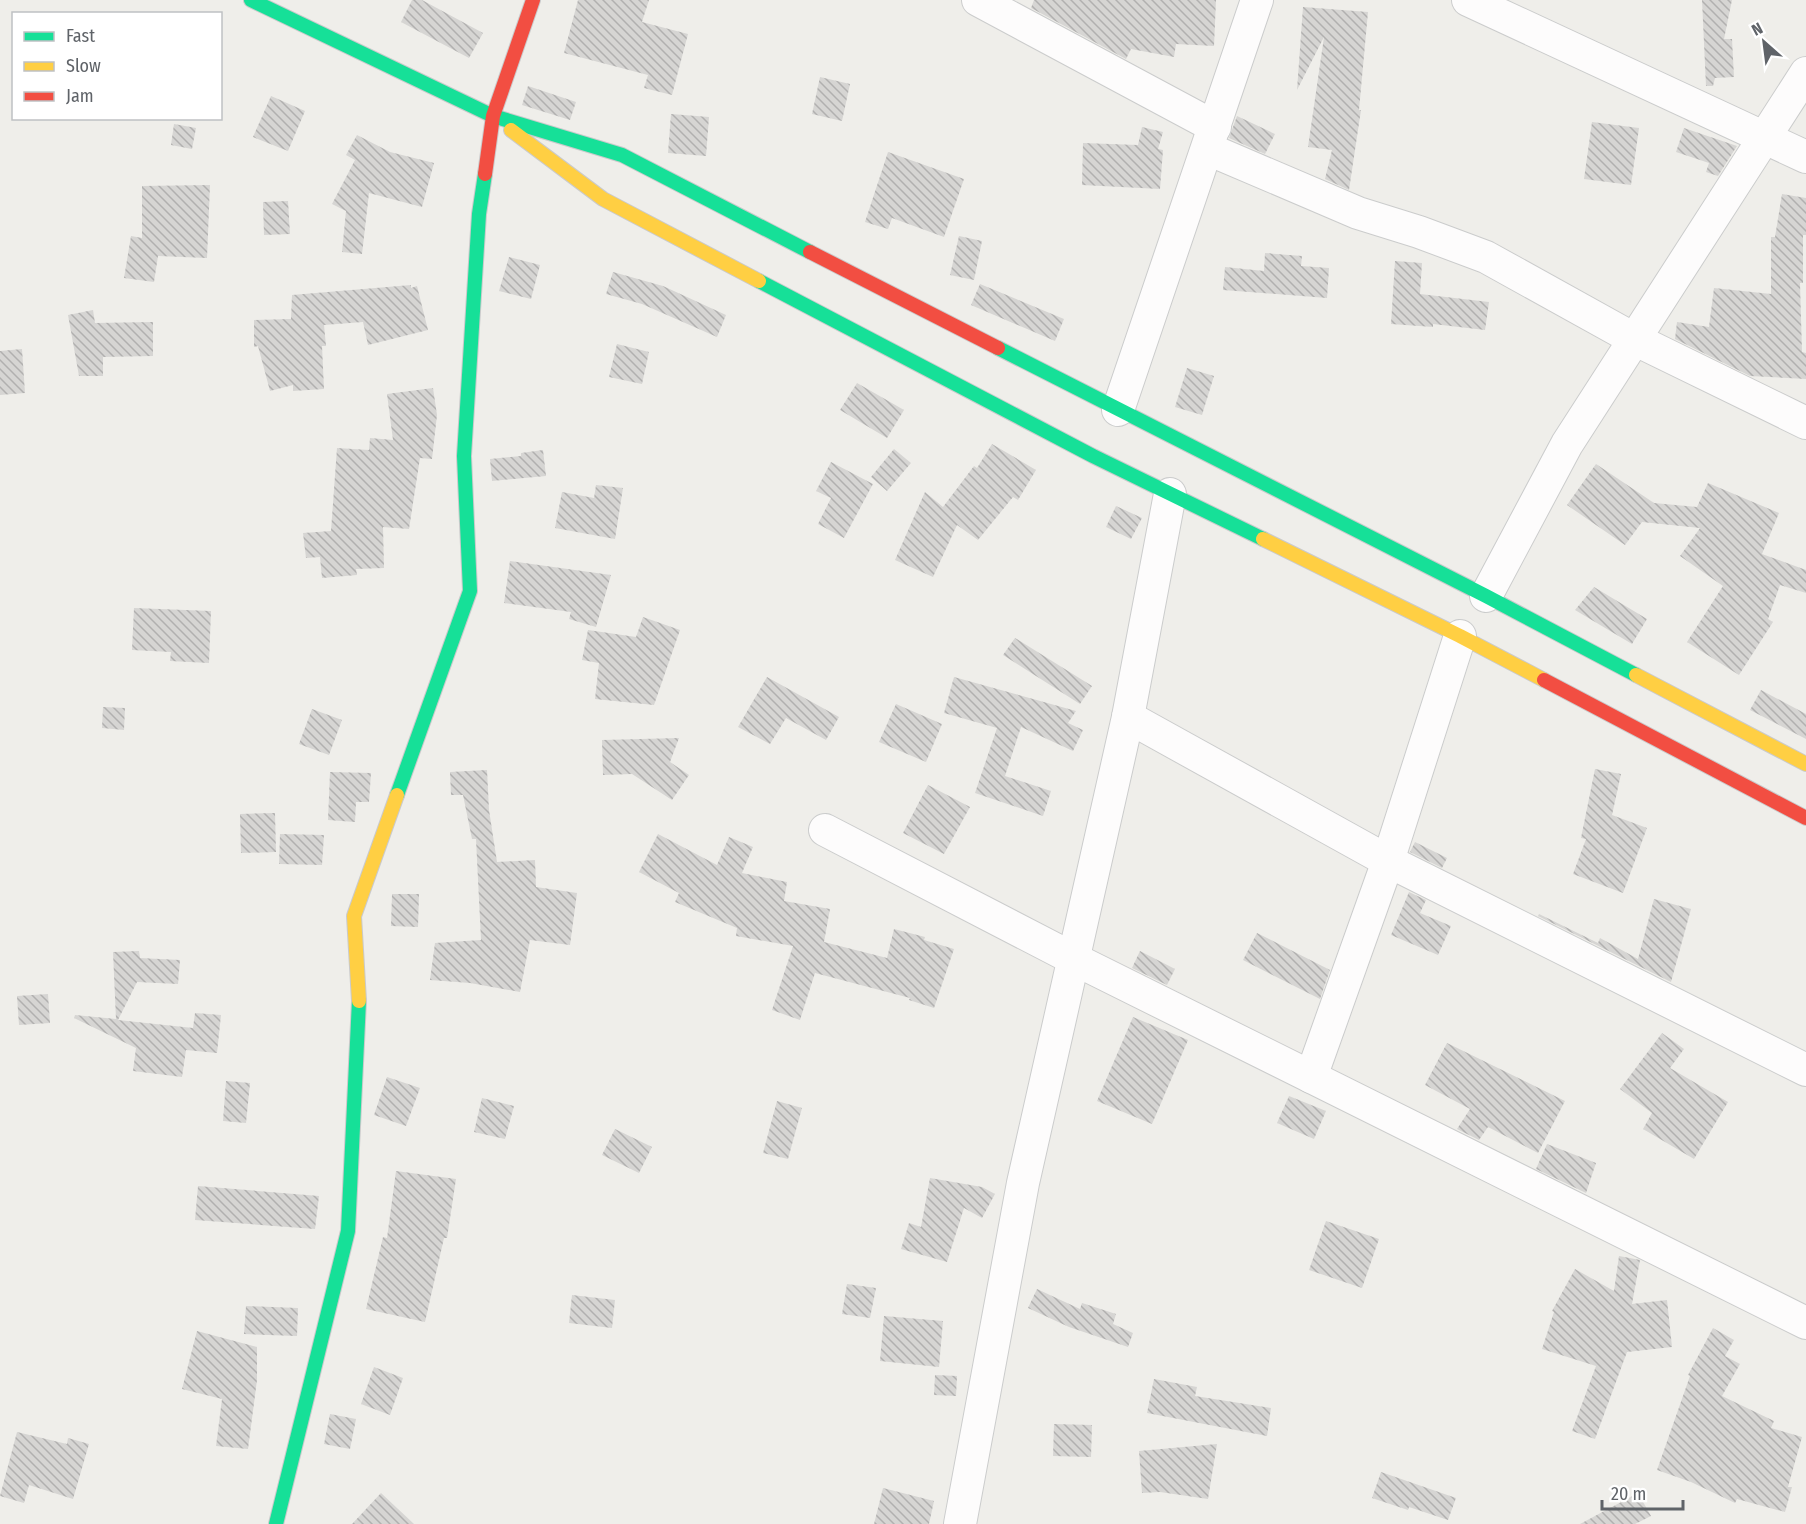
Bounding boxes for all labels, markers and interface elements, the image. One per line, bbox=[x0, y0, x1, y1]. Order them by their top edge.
legend bbox=[12, 12, 222, 120]
north arrow bbox=[1734, 12, 1794, 72]
text: N bbox=[1748, 19, 1766, 40]
text: Fast bbox=[66, 25, 95, 47]
text: Slow bbox=[66, 55, 101, 77]
text: Jam bbox=[66, 85, 94, 107]
scale bar bbox=[1602, 1473, 1683, 1511]
text: 20 m bbox=[1611, 1483, 1646, 1505]

